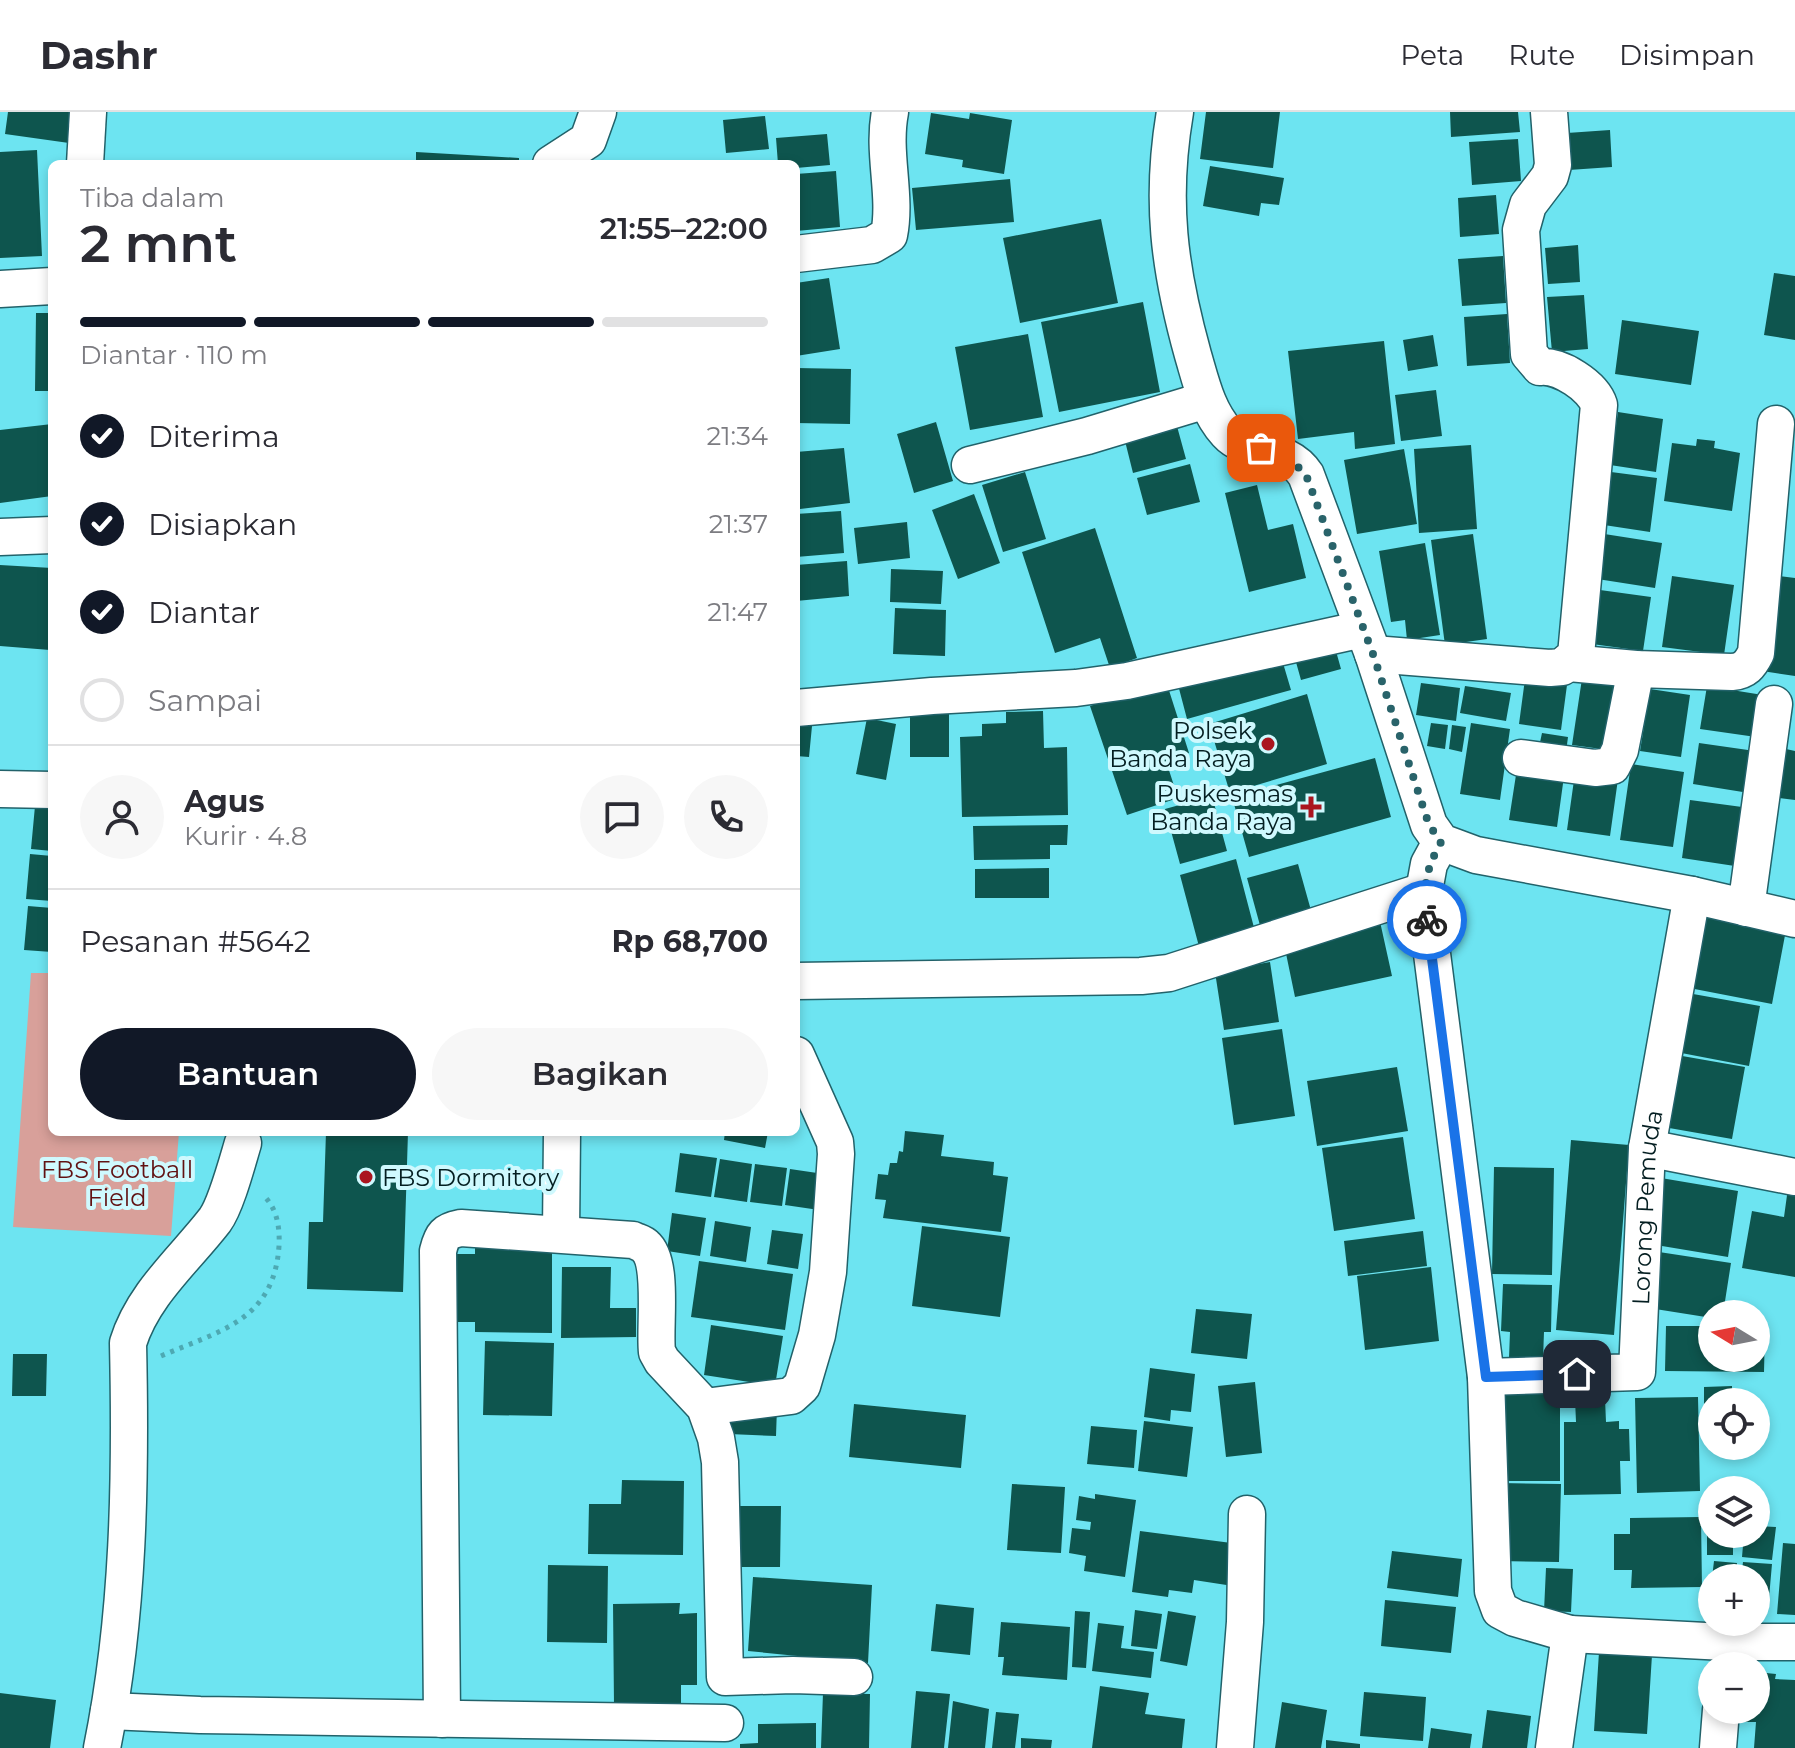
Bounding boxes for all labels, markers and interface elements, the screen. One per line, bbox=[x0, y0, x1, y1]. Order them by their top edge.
text: Dashr bbox=[40, 32, 158, 79]
text: Peta bbox=[1400, 38, 1464, 72]
text: Rute bbox=[1508, 38, 1575, 72]
text: Disimpan bbox=[1619, 38, 1755, 72]
text: Tiba dalam bbox=[80, 182, 225, 214]
text: 21:55–22:00 bbox=[600, 210, 768, 247]
text: 2 mnt bbox=[80, 212, 237, 275]
text: Diantar · 110 m bbox=[80, 339, 268, 371]
icon: check bbox=[80, 414, 124, 458]
pin bbox=[1227, 414, 1295, 482]
text: Diterima bbox=[148, 418, 280, 455]
text: 21:34 bbox=[706, 420, 768, 452]
icon: bag bbox=[1239, 426, 1283, 470]
icon: check bbox=[80, 502, 124, 546]
text: Disiapkan bbox=[148, 506, 297, 543]
text: 21:37 bbox=[709, 508, 768, 540]
icon: check bbox=[80, 590, 124, 634]
text: Diantar bbox=[148, 594, 260, 631]
text: 21:47 bbox=[707, 596, 768, 628]
text: Sampai bbox=[148, 682, 262, 719]
place label: Polsek Banda Raya bbox=[1109, 716, 1253, 773]
marker: Polsek Banda Raya bbox=[1259, 735, 1277, 753]
button: person bbox=[80, 775, 164, 859]
button: chat bbox=[580, 775, 664, 859]
button: phone bbox=[684, 775, 768, 859]
place label: Puskesmas Banda Raya bbox=[1150, 779, 1293, 836]
text: Agus bbox=[184, 783, 264, 820]
marker: Puskesmas Banda Raya bbox=[1300, 796, 1322, 818]
text: Kurir · 4.8 bbox=[184, 820, 307, 852]
courier bbox=[1387, 880, 1467, 960]
icon: bike bbox=[1405, 898, 1449, 942]
text: Pesanan #5642 bbox=[80, 923, 311, 960]
text: Rp 68,700 bbox=[611, 923, 768, 960]
button: Bantuan bbox=[80, 1028, 416, 1120]
button: Bagikan bbox=[432, 1028, 768, 1120]
street label: Lorong Pemuda bbox=[1626, 1107, 1668, 1306]
park label: FBS Football Field bbox=[41, 1155, 193, 1212]
place label: FBS Dormitory bbox=[382, 1163, 559, 1192]
marker: FBS Dormitory bbox=[357, 1168, 375, 1186]
north arrow bbox=[1698, 1300, 1770, 1372]
map controls bbox=[1698, 1300, 1770, 1724]
pin bbox=[1543, 1340, 1611, 1408]
icon: home bbox=[1555, 1352, 1599, 1396]
button: locate bbox=[1698, 1388, 1770, 1460]
button: layers bbox=[1698, 1476, 1770, 1548]
button: + bbox=[1698, 1564, 1770, 1636]
button: − bbox=[1698, 1652, 1770, 1724]

